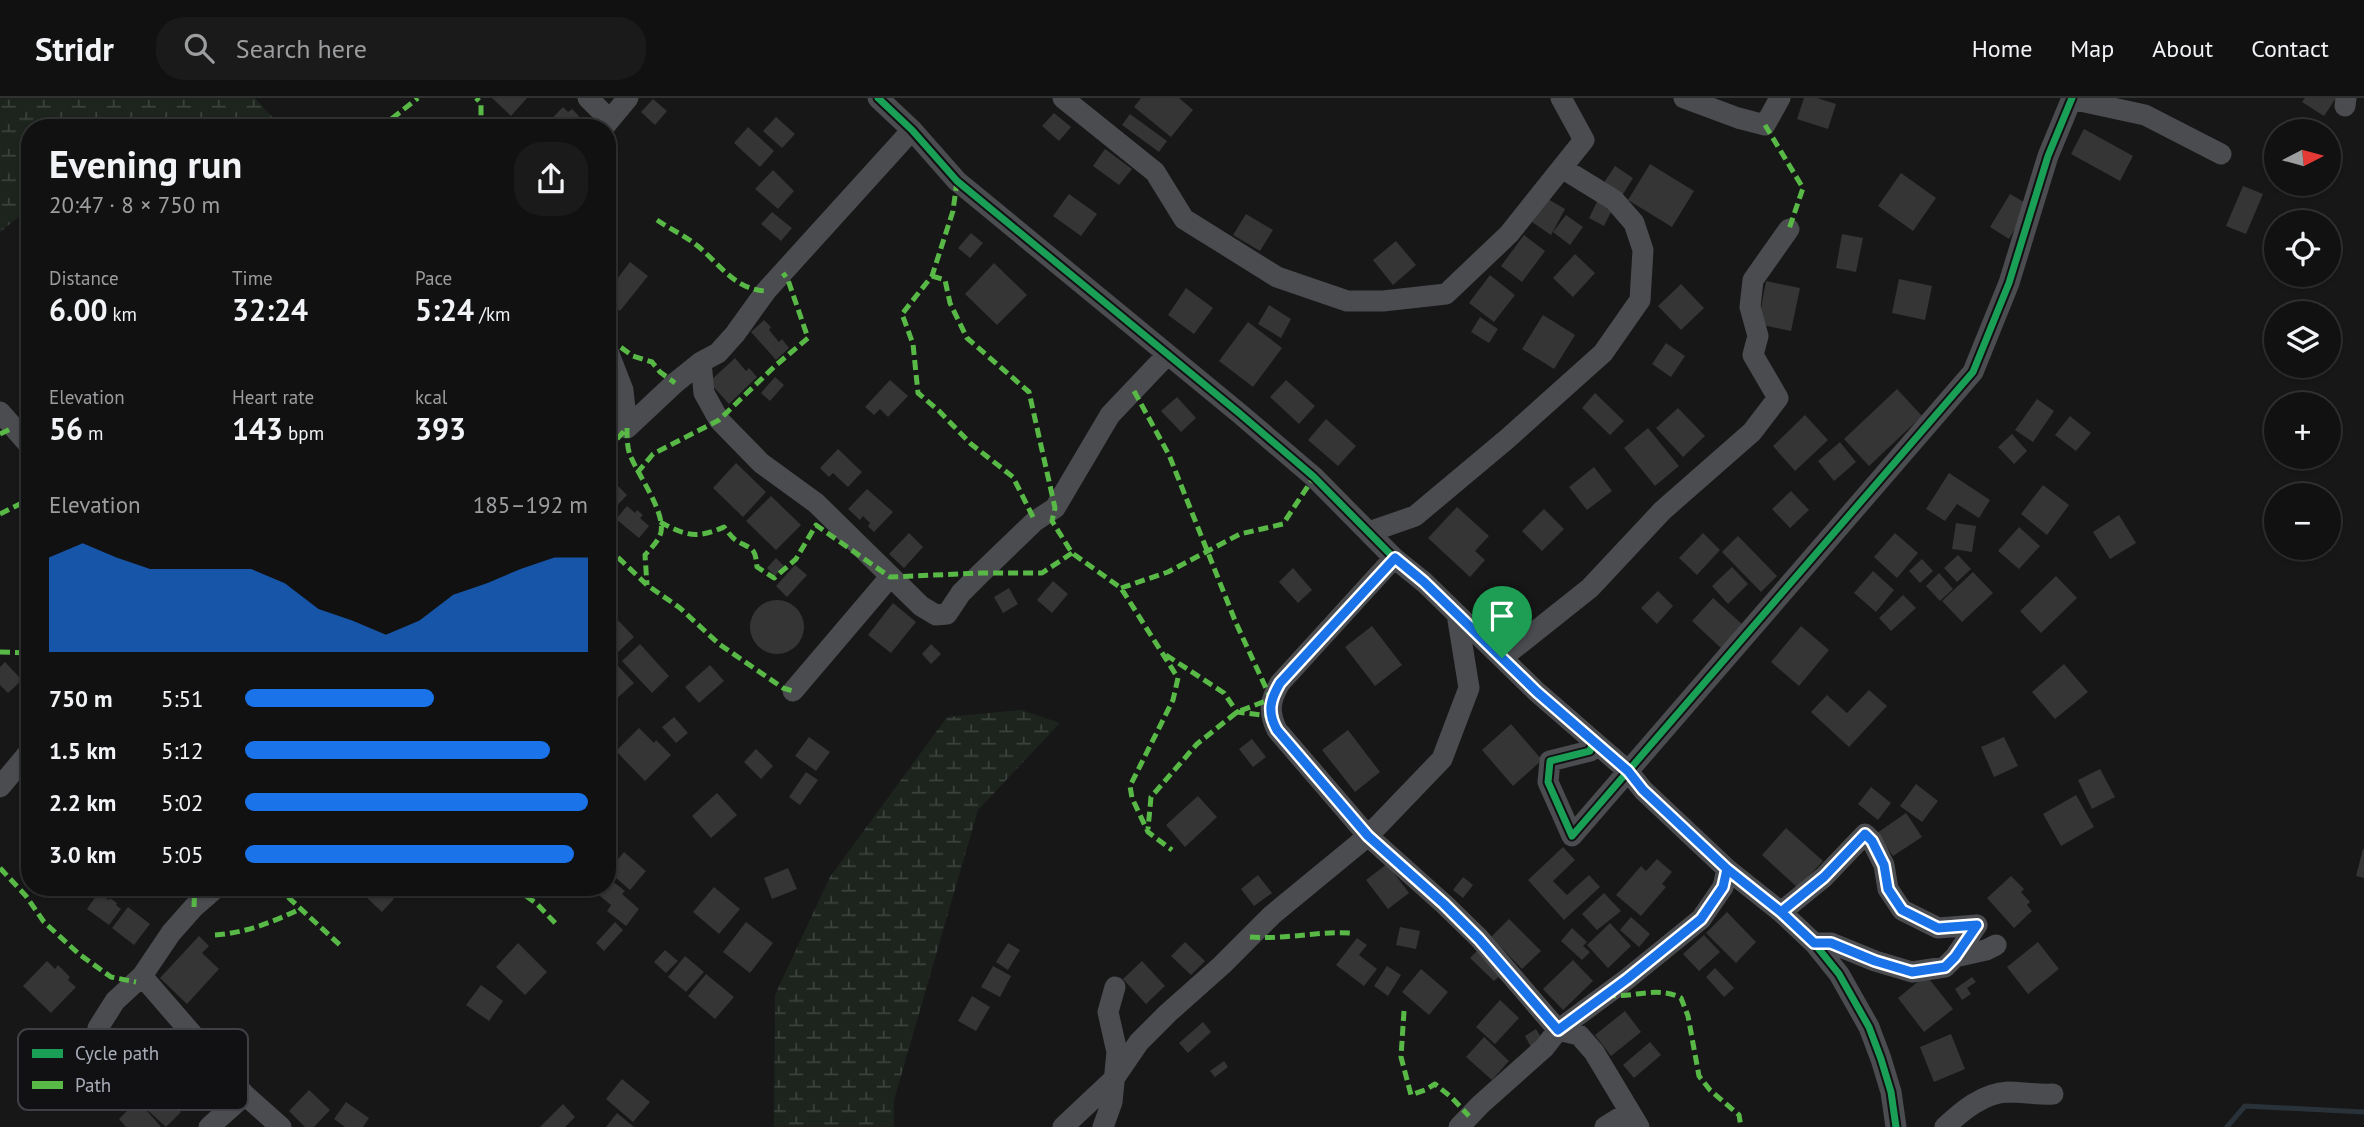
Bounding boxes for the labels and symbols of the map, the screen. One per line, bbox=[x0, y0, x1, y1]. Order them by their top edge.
north arrow bbox=[2264, 119, 2342, 196]
pin bbox=[1472, 586, 1532, 658]
legend bbox=[18, 1029, 248, 1110]
text: Cycle path bbox=[75, 1041, 159, 1065]
text: Path bbox=[75, 1073, 111, 1097]

